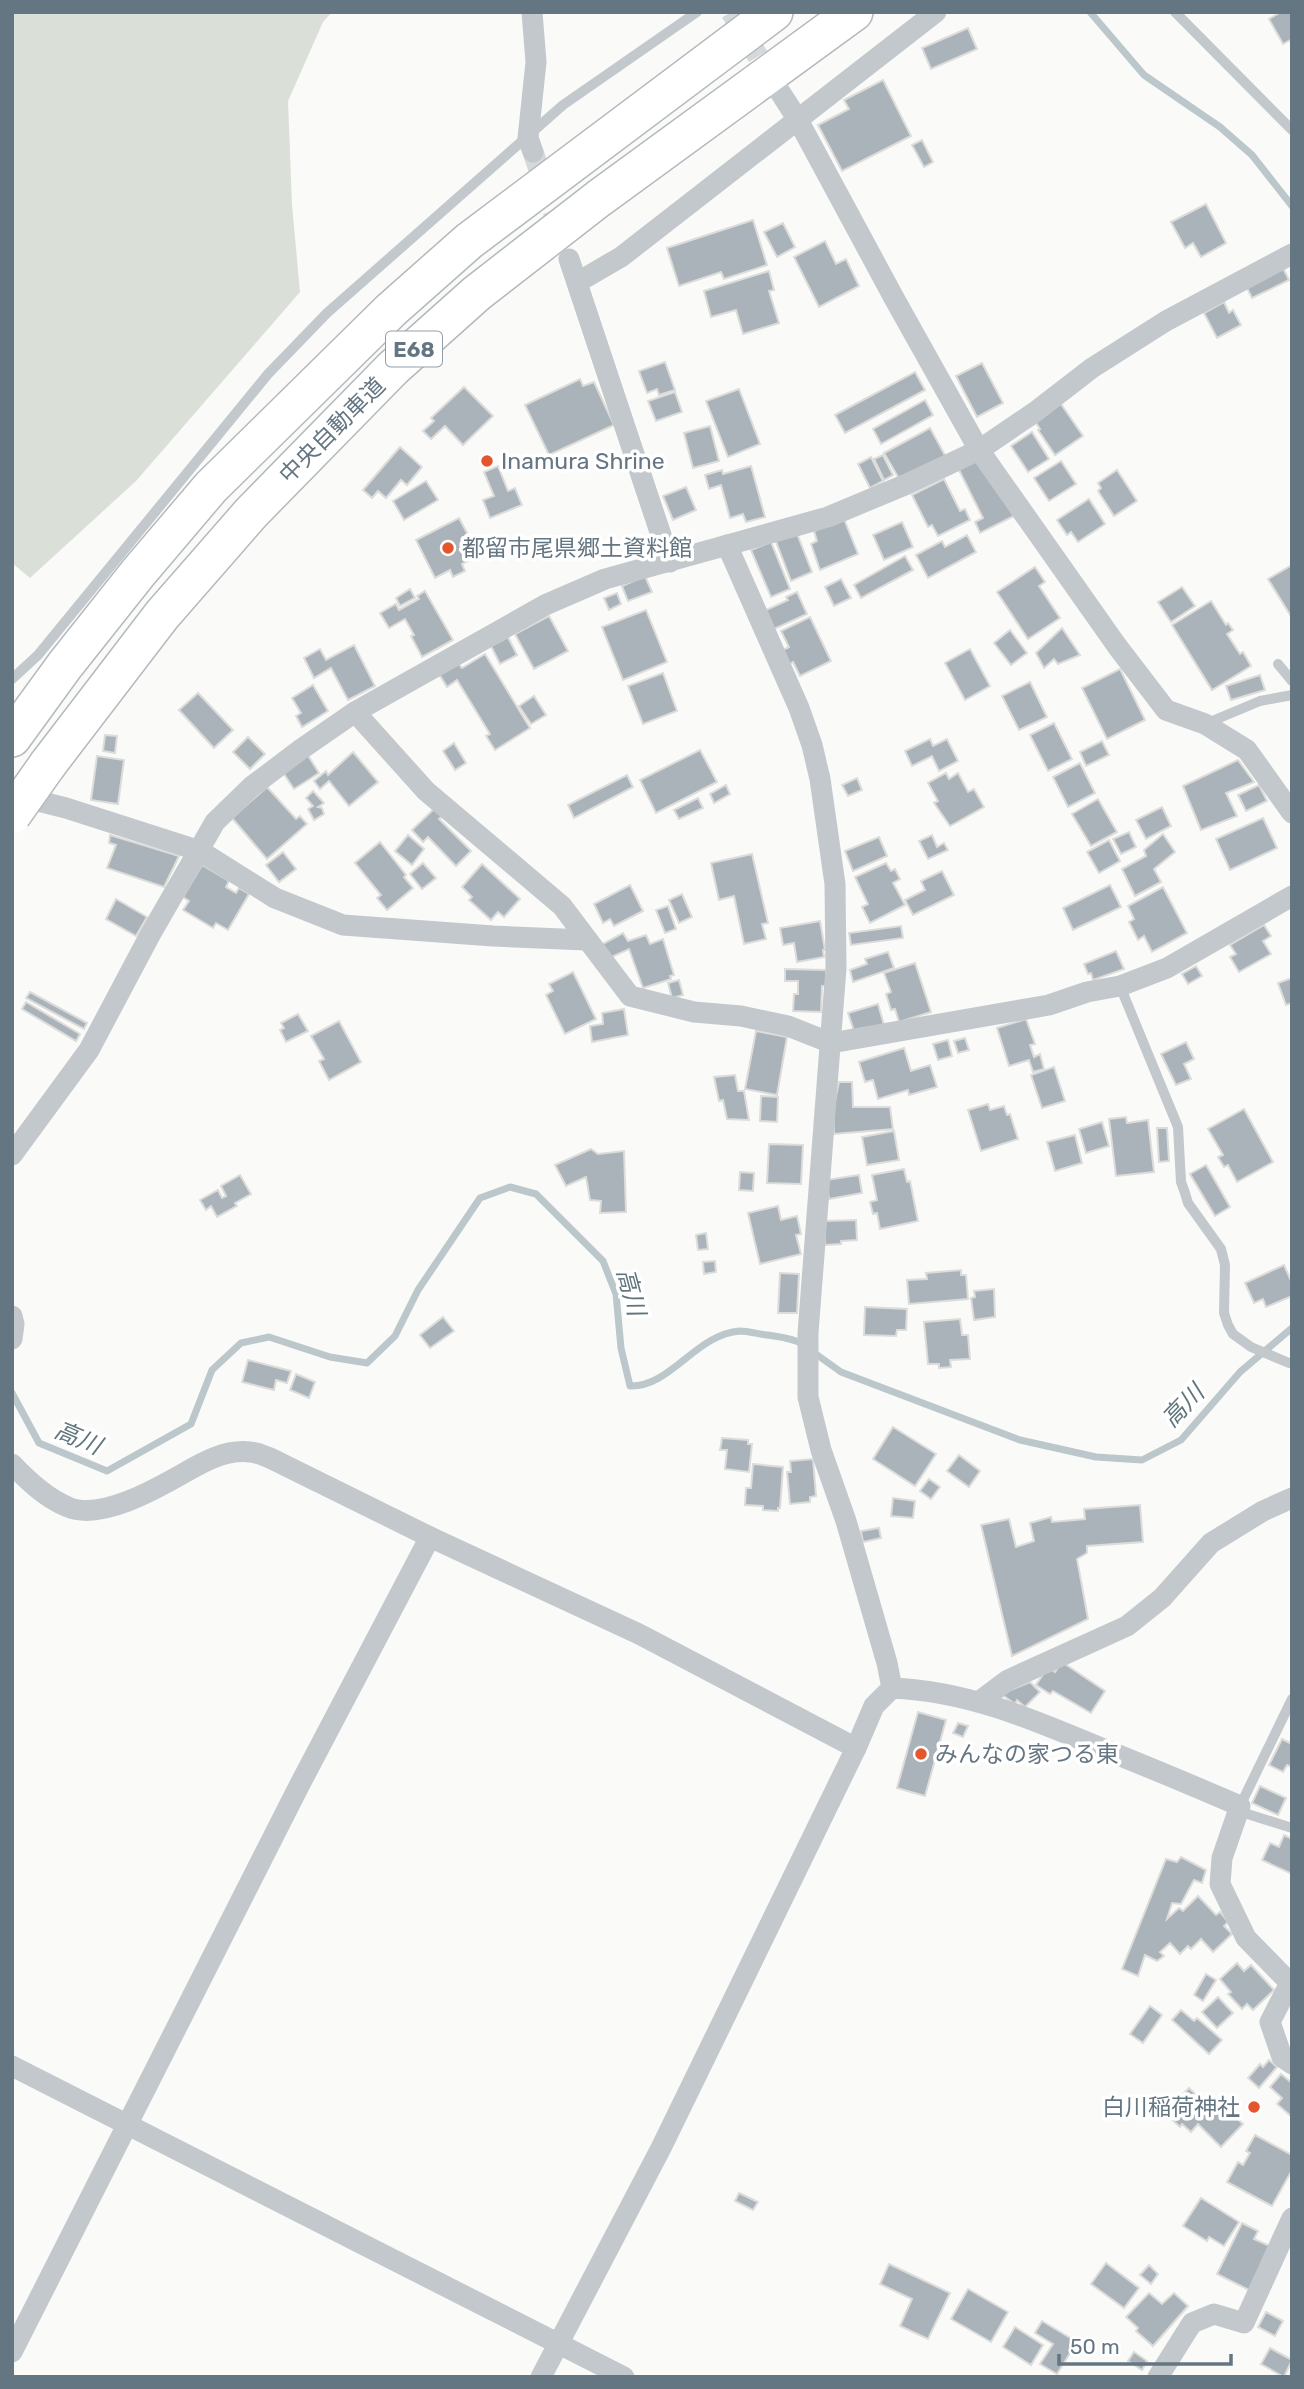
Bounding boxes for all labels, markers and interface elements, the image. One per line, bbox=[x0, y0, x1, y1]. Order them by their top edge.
road number: E68 bbox=[386, 332, 442, 366]
street label: 中央自動車道 bbox=[273, 371, 391, 489]
place label: Inamura Shrine bbox=[501, 447, 665, 475]
marker: Inamura Shrine bbox=[479, 453, 495, 469]
place label: 都留市尾県郷土資料館 bbox=[462, 534, 692, 562]
marker: 都留市尾県郷土資料館 bbox=[440, 540, 456, 556]
water label: 高川 bbox=[611, 1265, 652, 1322]
water label: 高川 bbox=[1156, 1377, 1212, 1433]
water label: 高川 bbox=[50, 1416, 108, 1461]
place label: みんなの家つる東 bbox=[935, 1740, 1119, 1768]
marker: みんなの家つる東 bbox=[913, 1746, 929, 1762]
place label: 白川稲荷神社 bbox=[1102, 2093, 1240, 2121]
marker: 白川稲荷神社 bbox=[1246, 2099, 1262, 2115]
scale bar bbox=[1059, 2322, 1230, 2366]
text: 50 m bbox=[1070, 2334, 1120, 2359]

